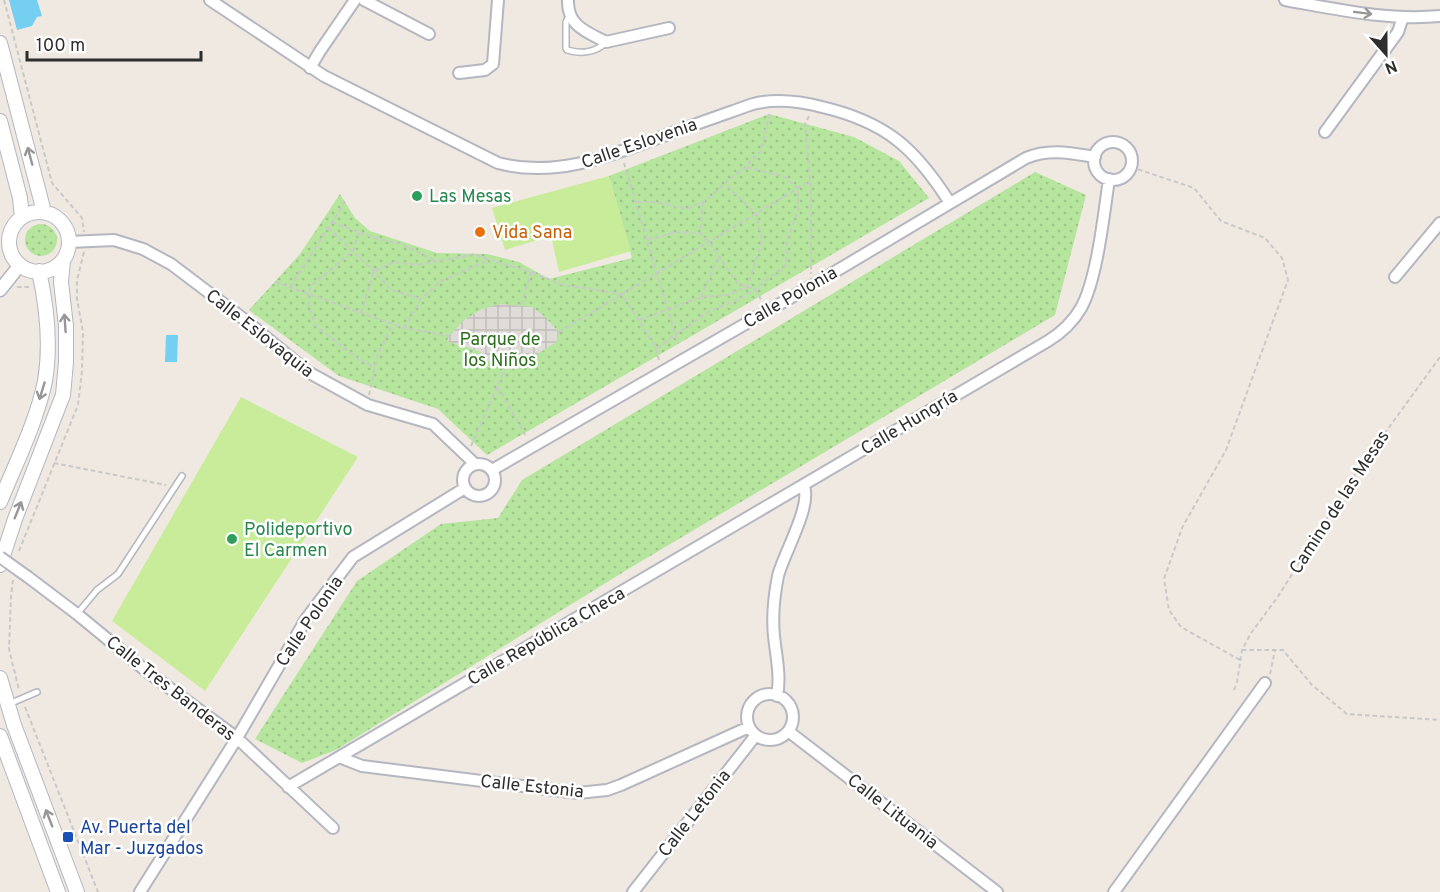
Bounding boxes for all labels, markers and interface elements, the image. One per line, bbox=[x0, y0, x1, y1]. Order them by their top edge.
one-way arrow bbox=[1353, 8, 1373, 19]
scale bar bbox=[27, 24, 201, 62]
north arrow bbox=[1356, 24, 1416, 84]
text: 100 m bbox=[36, 35, 85, 58]
text: N bbox=[1382, 55, 1400, 78]
street label: Calle Eslovenia bbox=[578, 114, 701, 175]
one-way arrow bbox=[23, 146, 35, 165]
place label: Las Mesas bbox=[429, 186, 511, 209]
marker: Las Mesas bbox=[410, 189, 424, 203]
place label: Vida Sana bbox=[492, 222, 572, 245]
marker: Vida Sana bbox=[473, 225, 487, 239]
street label: Calle Polonia bbox=[740, 262, 842, 334]
street label: Calle Eslovaquia bbox=[200, 285, 318, 384]
one-way arrow bbox=[60, 314, 71, 334]
park label: Parque de los Niños bbox=[459, 329, 541, 373]
one-way arrow bbox=[35, 381, 46, 400]
street label: Calle Hungría bbox=[857, 385, 962, 461]
street label: Camino de las Mesas bbox=[1285, 427, 1395, 579]
one-way arrow bbox=[14, 501, 25, 520]
place label: Polideportivo El Carmen bbox=[244, 519, 353, 563]
marker: Polideportivo El Carmen bbox=[225, 532, 239, 546]
street label: Calle Polonia bbox=[271, 572, 349, 672]
street label: Calle República Checa bbox=[464, 583, 630, 692]
street label: Calle Tres Banderas bbox=[101, 631, 239, 747]
street label: Calle Letonia bbox=[654, 766, 736, 862]
street label: Calle Lituania bbox=[842, 769, 942, 855]
street label: Calle Estonia bbox=[479, 771, 585, 804]
one-way arrow bbox=[43, 809, 54, 827]
place label: Av. Puerta del Mar - Juzgados bbox=[80, 817, 204, 861]
marker: Av. Puerta del Mar - Juzgados bbox=[61, 830, 75, 844]

